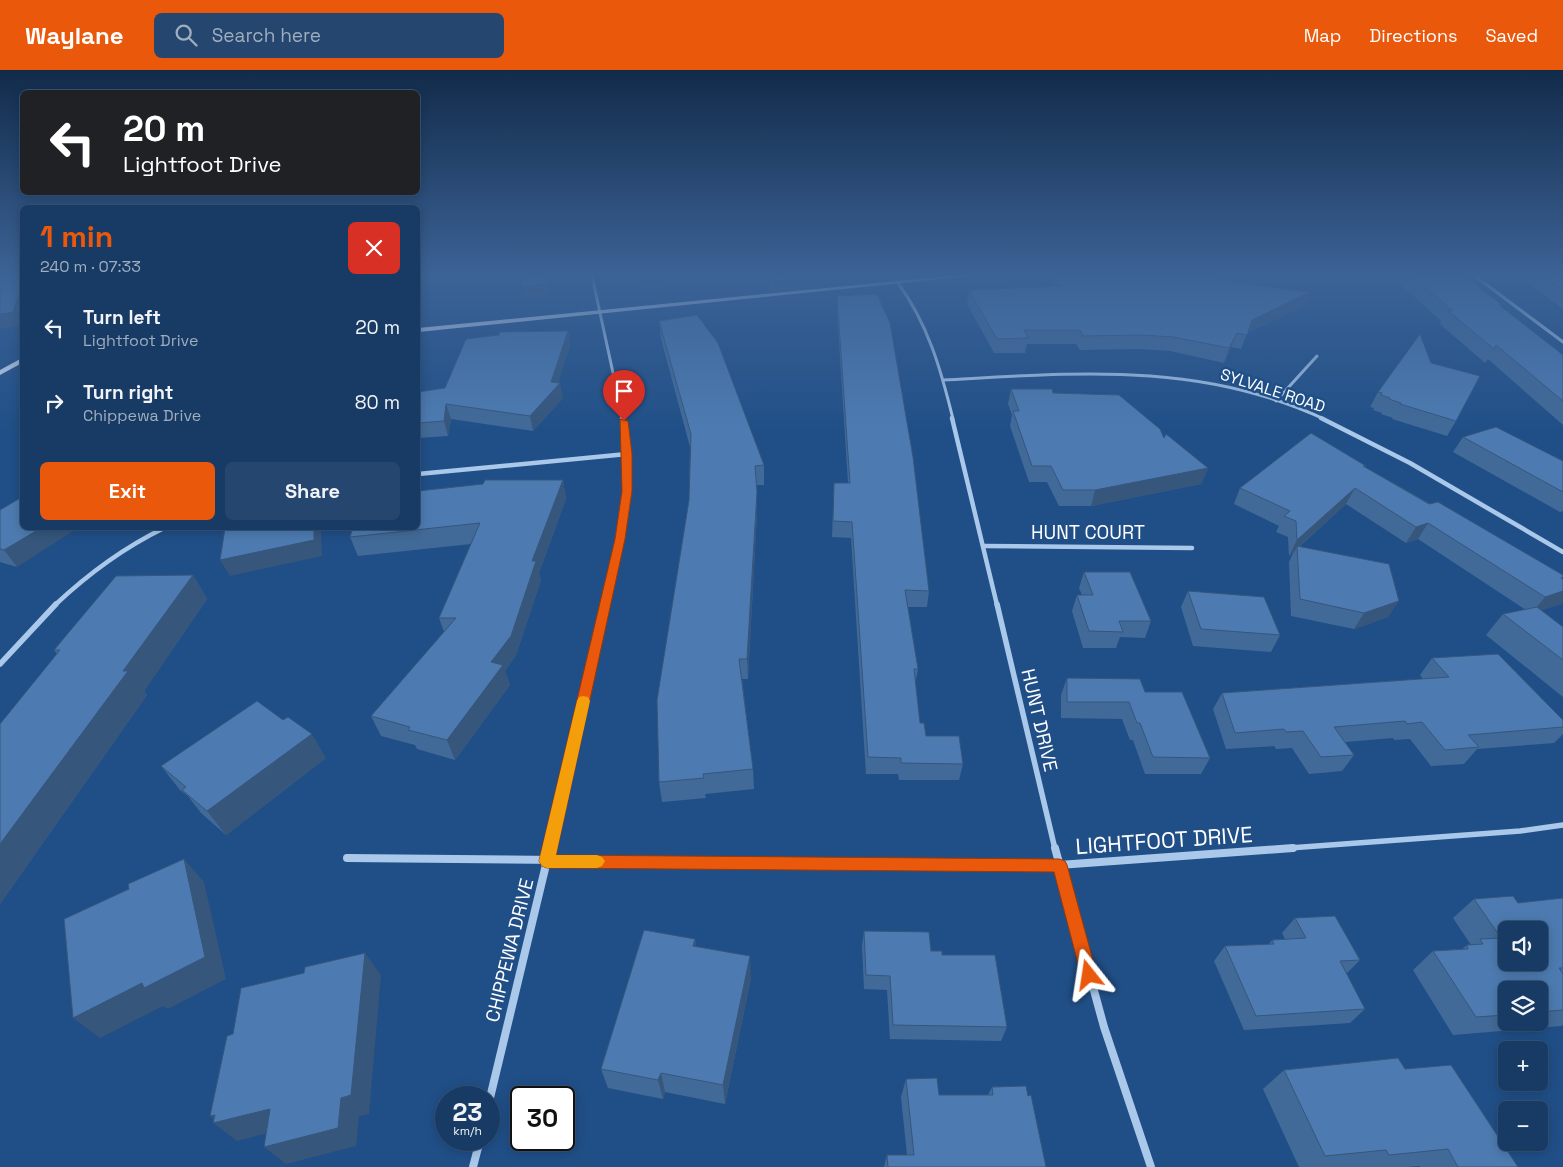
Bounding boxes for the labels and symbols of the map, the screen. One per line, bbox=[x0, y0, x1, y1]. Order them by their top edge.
street label: SYLVALE ROAD bbox=[1218, 364, 1328, 417]
pin bbox=[603, 370, 645, 421]
street label: HUNT COURT bbox=[1031, 520, 1145, 545]
street label: HUNT DRIVE bbox=[1016, 666, 1064, 774]
street label: LIGHTFOOT DRIVE bbox=[1074, 820, 1254, 860]
street label: CHIPPEWA DRIVE bbox=[480, 876, 539, 1025]
position arrow bbox=[1062, 948, 1114, 1000]
speed limit sign: 30 bbox=[510, 1086, 575, 1151]

